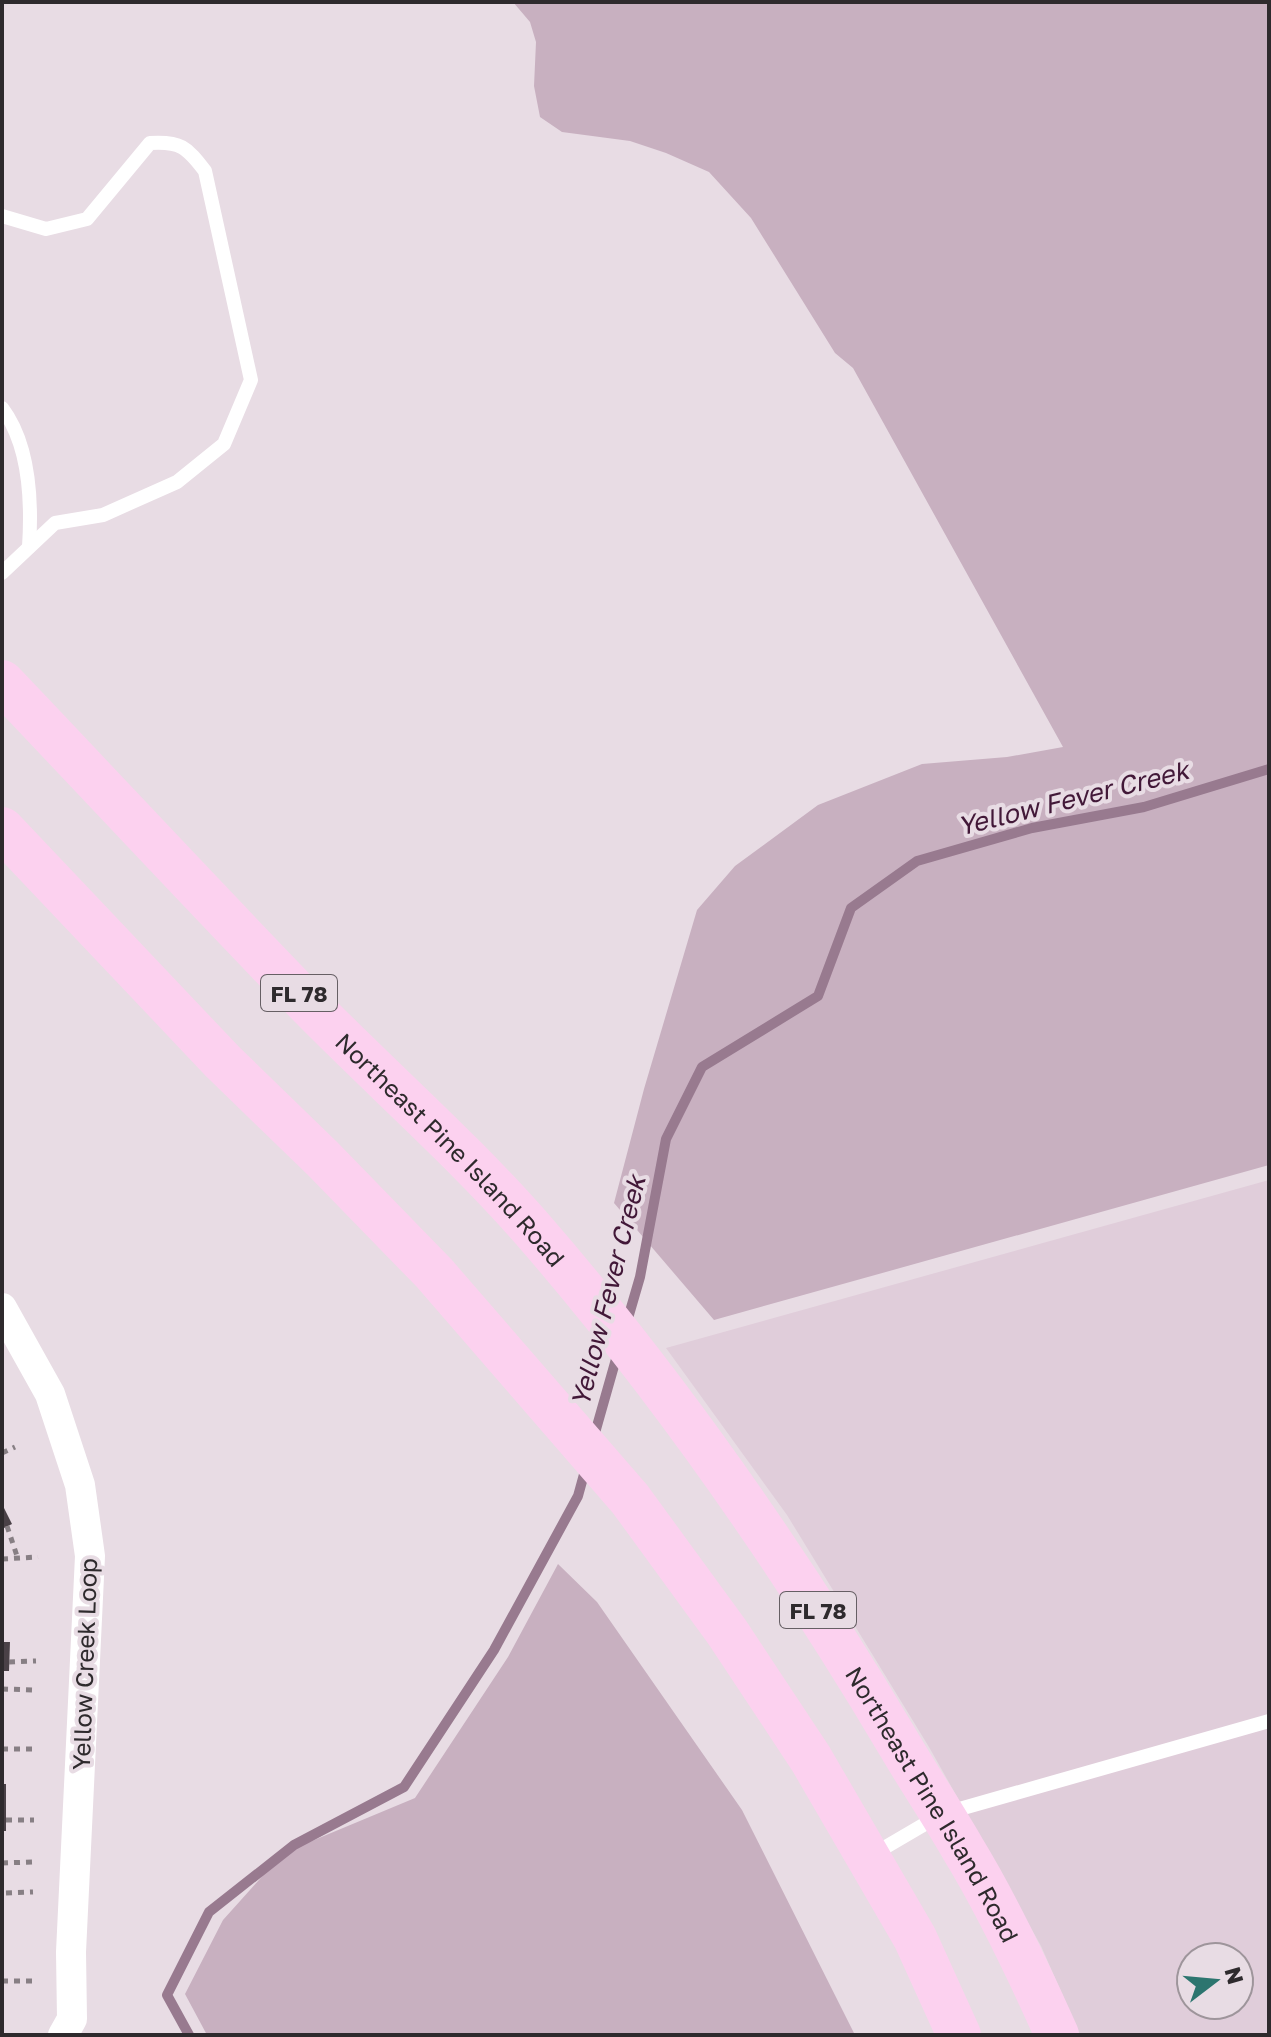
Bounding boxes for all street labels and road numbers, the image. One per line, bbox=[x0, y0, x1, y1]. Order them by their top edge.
road number: FL 78 bbox=[261, 975, 337, 1011]
street label: Northeast Pine Island Road bbox=[330, 1026, 572, 1272]
street label: Yellow Creek Loop bbox=[66, 1558, 102, 1770]
road number: FL 78 bbox=[780, 1592, 856, 1628]
street label: Northeast Pine Island Road bbox=[840, 1661, 1026, 1947]

